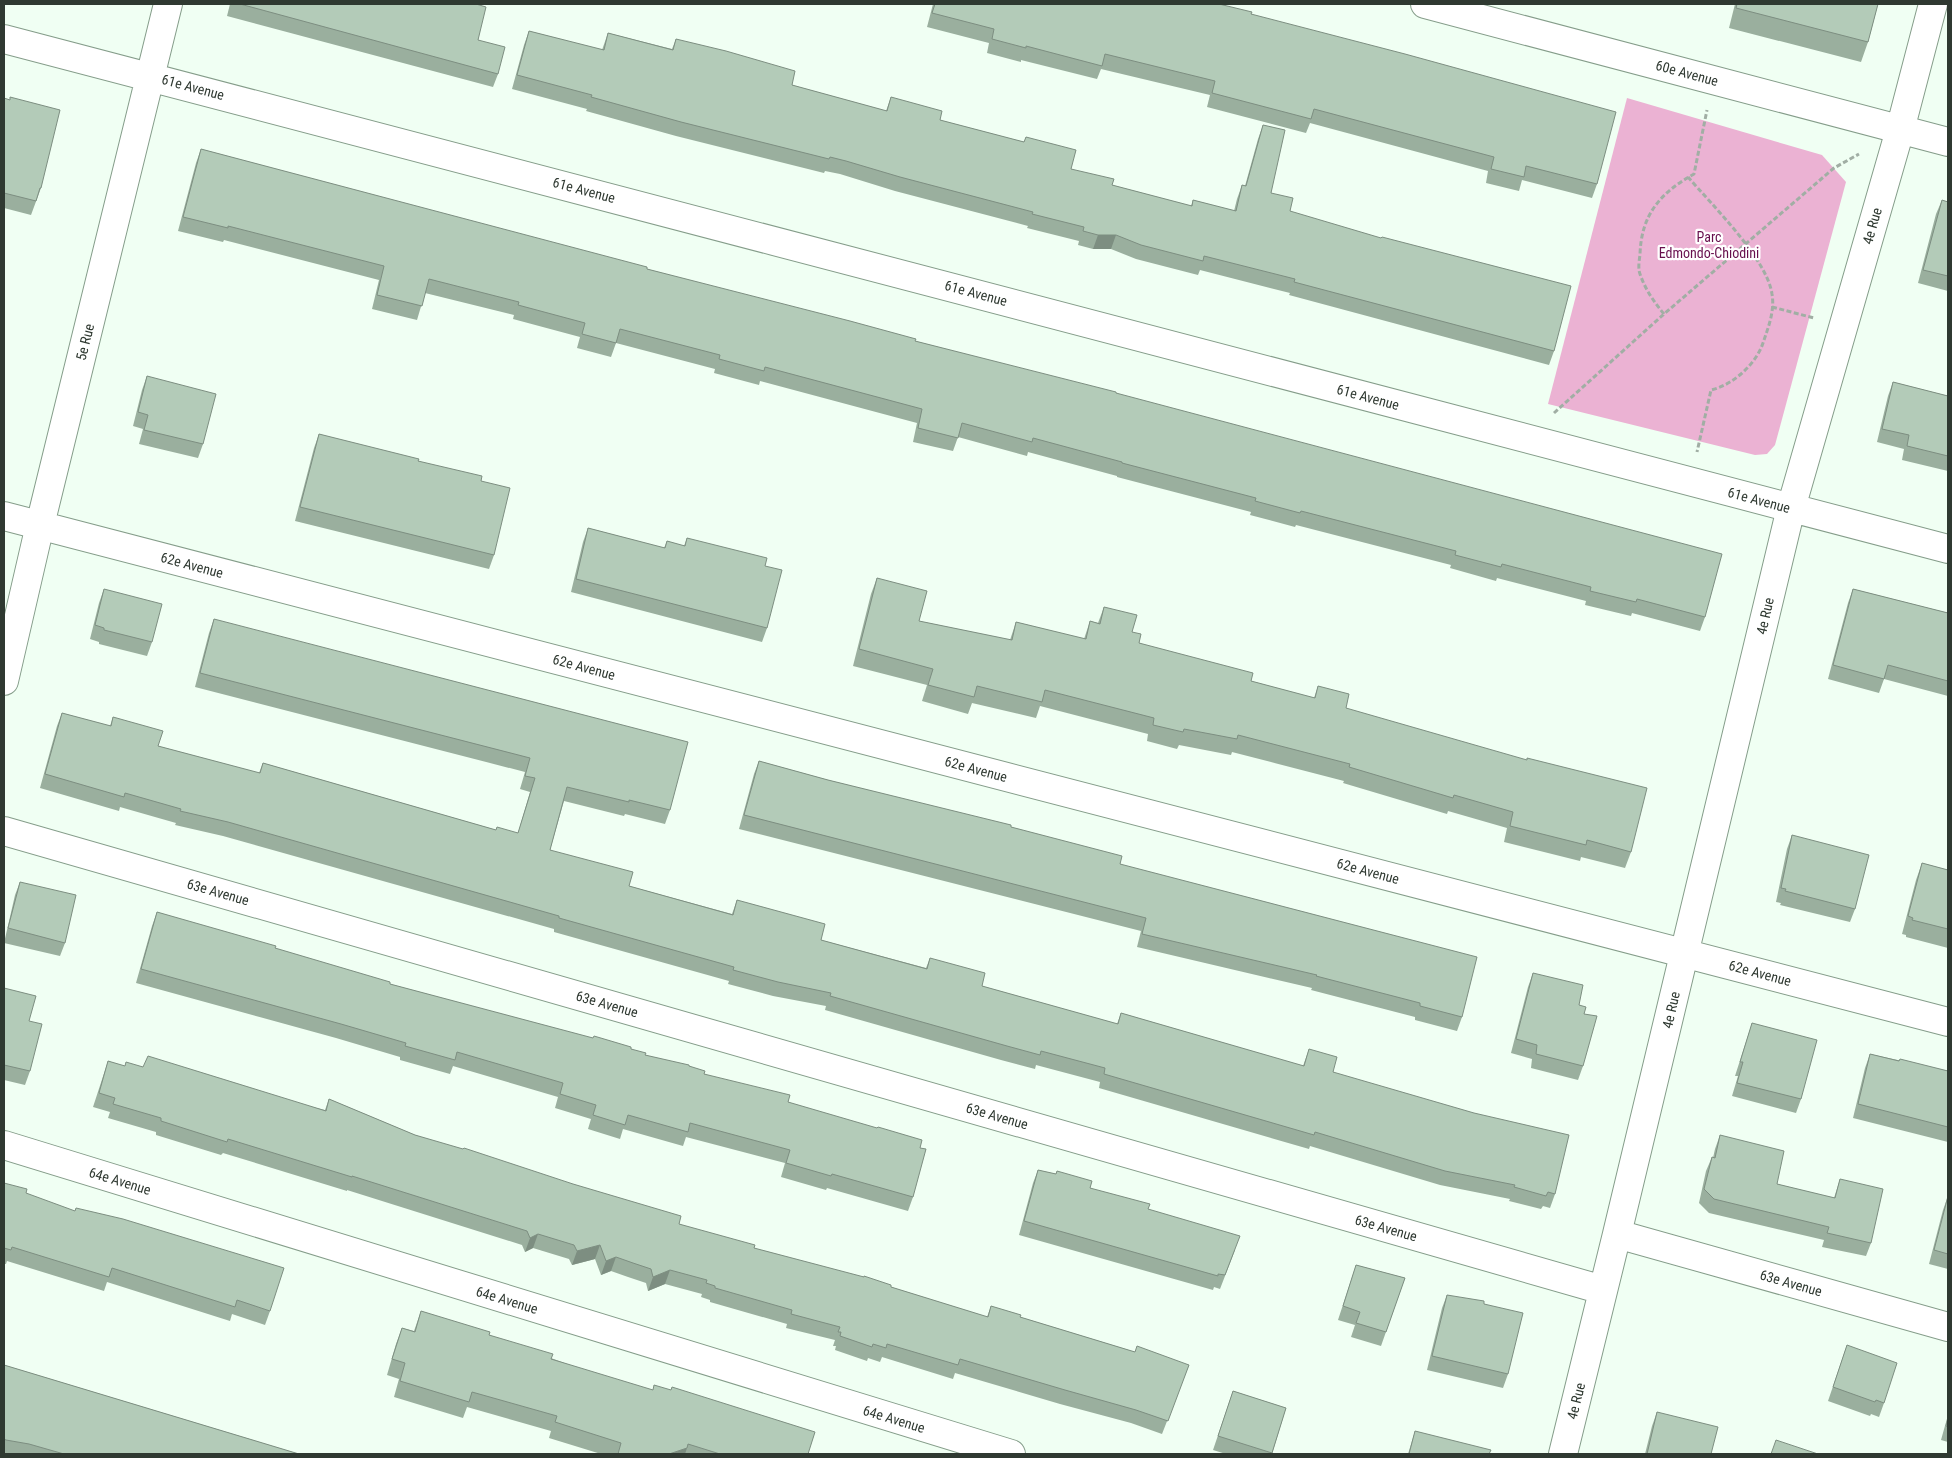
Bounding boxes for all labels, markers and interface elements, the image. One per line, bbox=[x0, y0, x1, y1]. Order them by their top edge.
street label: 60e Avenue bbox=[1654, 57, 1720, 89]
street label: 61e Avenue bbox=[160, 71, 226, 103]
street label: 61e Avenue bbox=[551, 174, 617, 206]
street label: 4e Rue bbox=[1859, 205, 1885, 246]
park label: Parc Edmondo-Chiodini bbox=[1659, 229, 1759, 261]
street label: 61e Avenue bbox=[943, 277, 1009, 309]
street label: 5e Rue bbox=[73, 321, 97, 362]
street label: 61e Avenue bbox=[1335, 381, 1401, 413]
street label: 61e Avenue bbox=[1726, 484, 1792, 516]
street label: 62e Avenue bbox=[159, 549, 225, 581]
street label: 4e Rue bbox=[1753, 596, 1777, 636]
street label: 62e Avenue bbox=[551, 651, 617, 683]
street label: 62e Avenue bbox=[943, 753, 1009, 785]
street label: 62e Avenue bbox=[1335, 855, 1401, 887]
street label: 63e Avenue bbox=[185, 876, 251, 909]
street label: 62e Avenue bbox=[1727, 957, 1793, 989]
street label: 63e Avenue bbox=[574, 988, 640, 1021]
street label: 4e Rue bbox=[1659, 990, 1683, 1030]
street label: 63e Avenue bbox=[964, 1100, 1030, 1133]
street label: 64e Avenue bbox=[87, 1164, 153, 1198]
street label: 63e Avenue bbox=[1353, 1212, 1419, 1245]
street label: 63e Avenue bbox=[1758, 1267, 1824, 1300]
street label: 64e Avenue bbox=[474, 1283, 540, 1317]
street label: 4e Rue bbox=[1564, 1380, 1588, 1421]
street label: 64e Avenue bbox=[861, 1402, 927, 1436]

